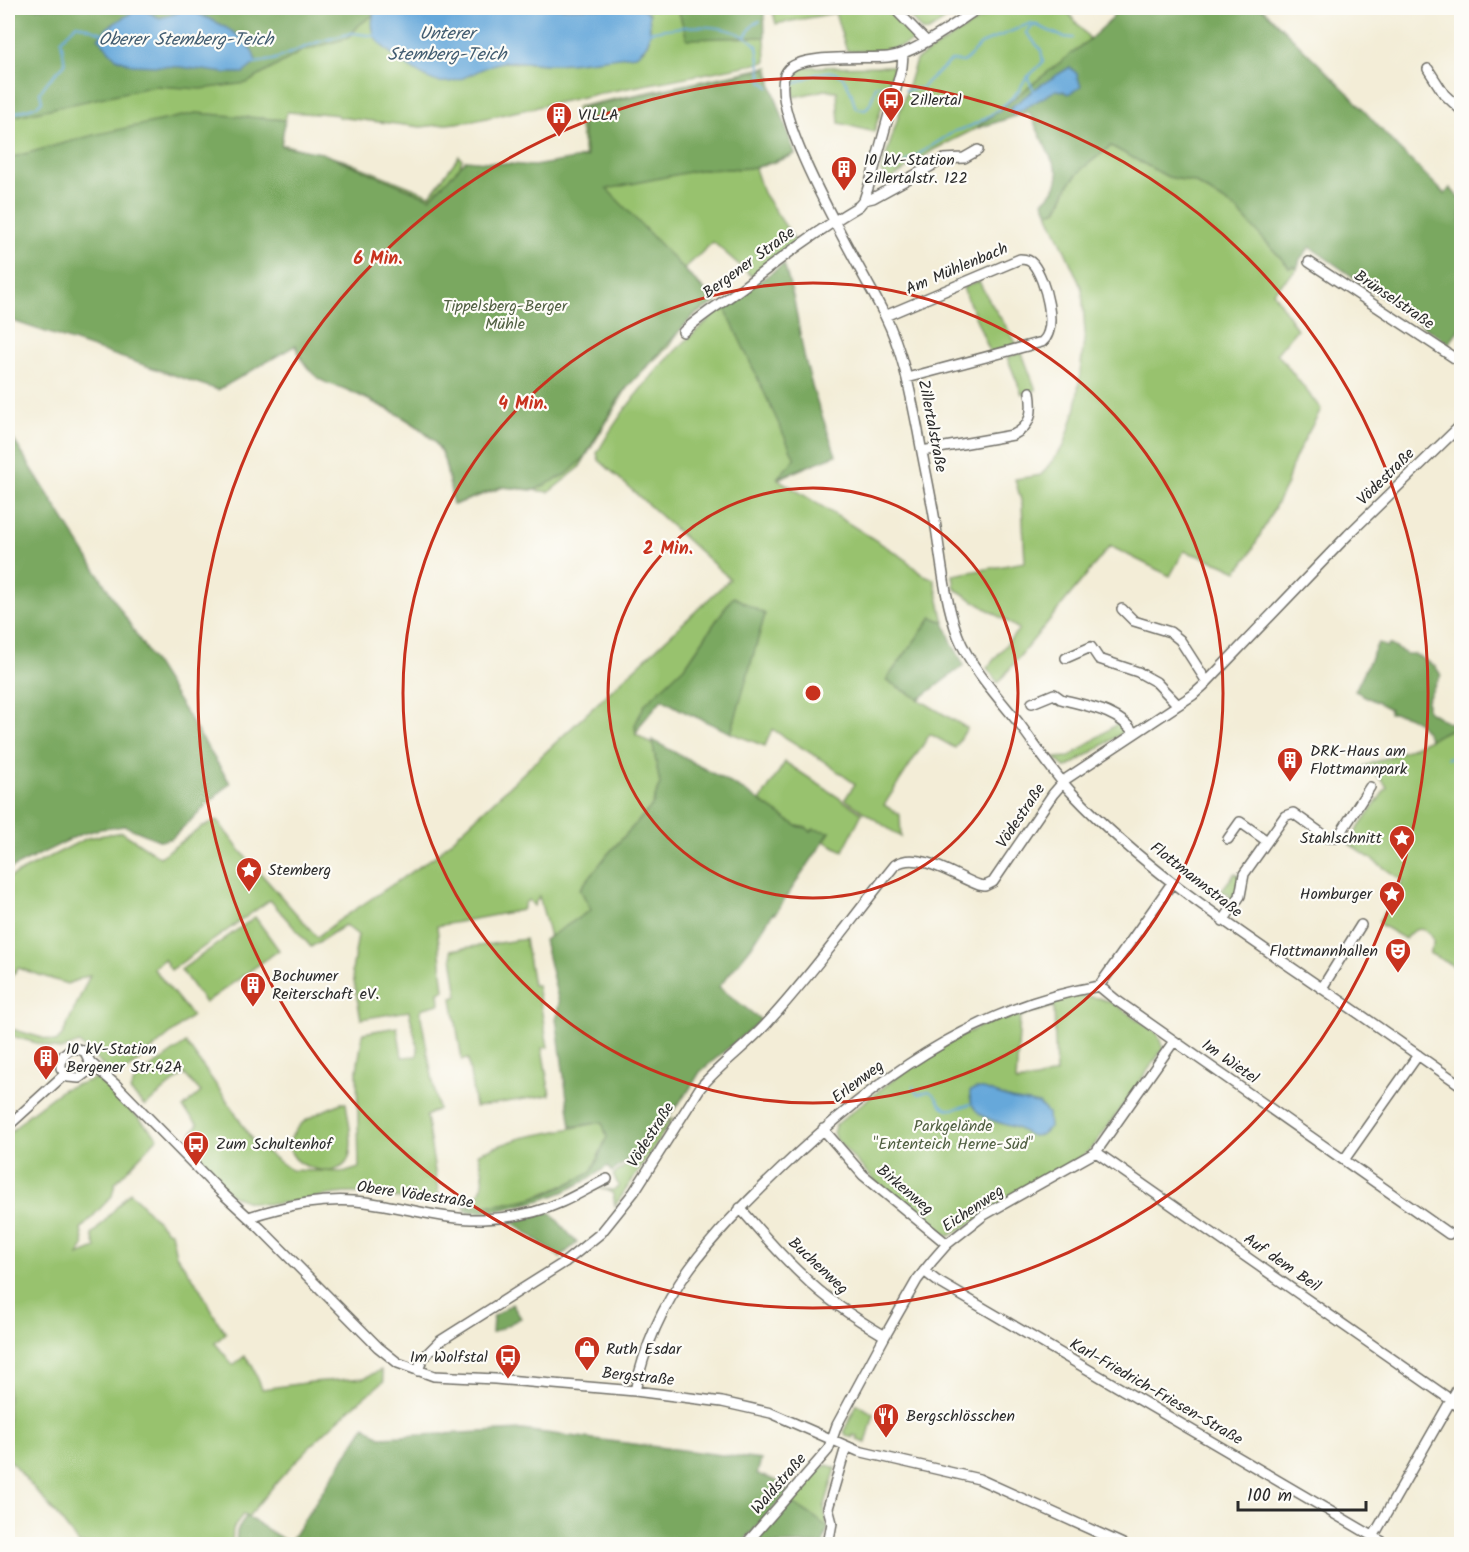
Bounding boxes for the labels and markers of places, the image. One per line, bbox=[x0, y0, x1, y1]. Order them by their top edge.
bus stop icon: Zillertal bbox=[876, 85, 906, 123]
place label: Zillertal bbox=[910, 88, 962, 113]
building icon: VILLA bbox=[544, 100, 574, 138]
place label: VILLA bbox=[578, 103, 619, 128]
place label: 10 kV-Station Zillertalstr. 122 bbox=[864, 148, 968, 191]
building icon: 10 kV-Station Zillertalstr. 122 bbox=[829, 154, 859, 192]
centre of rings bbox=[803, 683, 823, 703]
place label: DRK-Haus am Flottmannpark bbox=[1310, 739, 1408, 782]
building icon: DRK-Haus am Flottmannpark bbox=[1275, 745, 1305, 783]
place icon: Stahlschnitt bbox=[1387, 823, 1417, 861]
place label: Stahlschnitt bbox=[1300, 826, 1383, 851]
place icon: Stemberg bbox=[234, 855, 264, 893]
place label: Stemberg bbox=[268, 858, 331, 883]
place icon: Homburger bbox=[1377, 879, 1407, 917]
place label: Homburger bbox=[1300, 882, 1374, 907]
theatre icon: Flottmannhallen bbox=[1383, 936, 1413, 974]
place label: Flottmannhallen bbox=[1269, 939, 1378, 964]
place label: Bochumer Reiterschaft eV. bbox=[272, 964, 379, 1007]
building icon: Bochumer Reiterschaft eV. bbox=[238, 970, 268, 1008]
place label: 10 kV-Station Bergener Str.42A bbox=[66, 1037, 183, 1080]
building icon: 10 kV-Station Bergener Str.42A bbox=[31, 1043, 61, 1081]
bus stop icon: Zum Schultenhof bbox=[181, 1129, 211, 1167]
place label: Zum Schultenhof bbox=[216, 1132, 334, 1157]
shop icon: Ruth Esdar bbox=[572, 1334, 602, 1372]
place label: Ruth Esdar bbox=[606, 1337, 683, 1362]
bus stop icon: Im Wolfstal bbox=[493, 1342, 523, 1380]
place label: Im Wolfstal bbox=[410, 1345, 488, 1370]
restaurant icon: Bergschlösschen bbox=[871, 1401, 901, 1439]
place label: Bergschlösschen bbox=[906, 1404, 1015, 1429]

